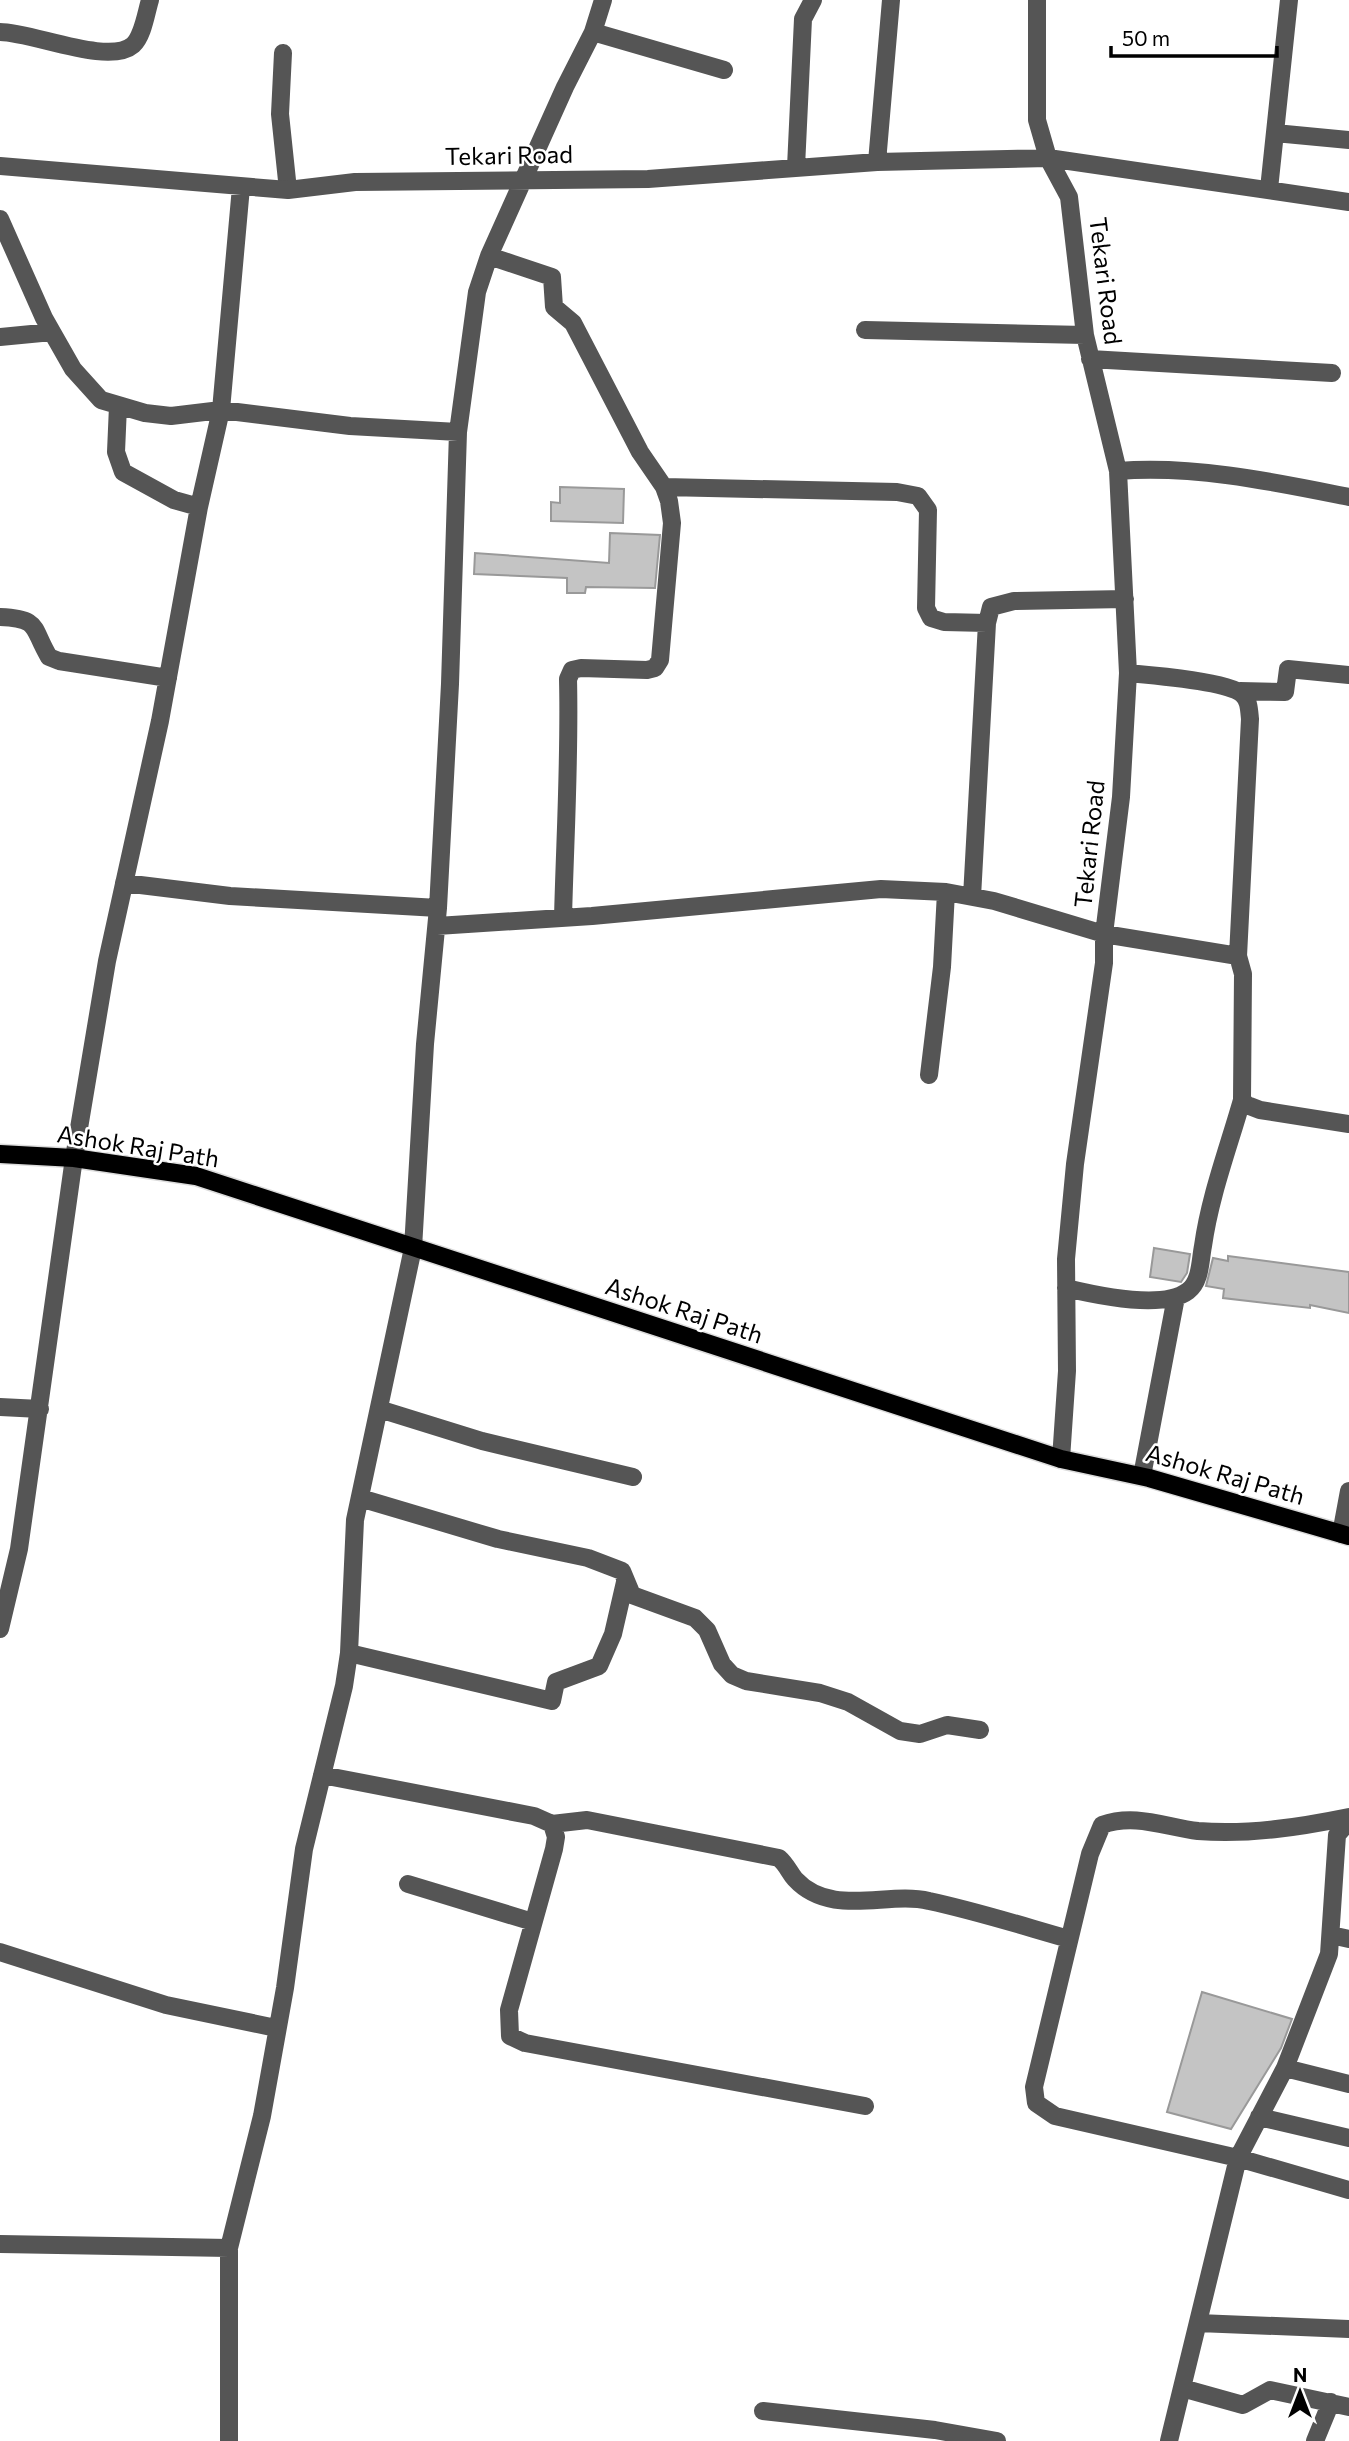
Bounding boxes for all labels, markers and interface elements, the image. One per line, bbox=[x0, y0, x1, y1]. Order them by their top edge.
scale bar bbox=[1111, 14, 1277, 58]
text: 50 m bbox=[1122, 25, 1170, 50]
street label: Tekari Road bbox=[445, 139, 573, 170]
street label: Tekari Road bbox=[1084, 215, 1129, 346]
street label: Tekari Road bbox=[1067, 779, 1110, 909]
street label: Ashok Raj Path bbox=[55, 1118, 221, 1173]
street label: Ashok Raj Path bbox=[602, 1270, 767, 1349]
street label: Ashok Raj Path bbox=[1143, 1437, 1308, 1510]
north arrow bbox=[1265, 2357, 1335, 2427]
text: N bbox=[1293, 2363, 1307, 2386]

